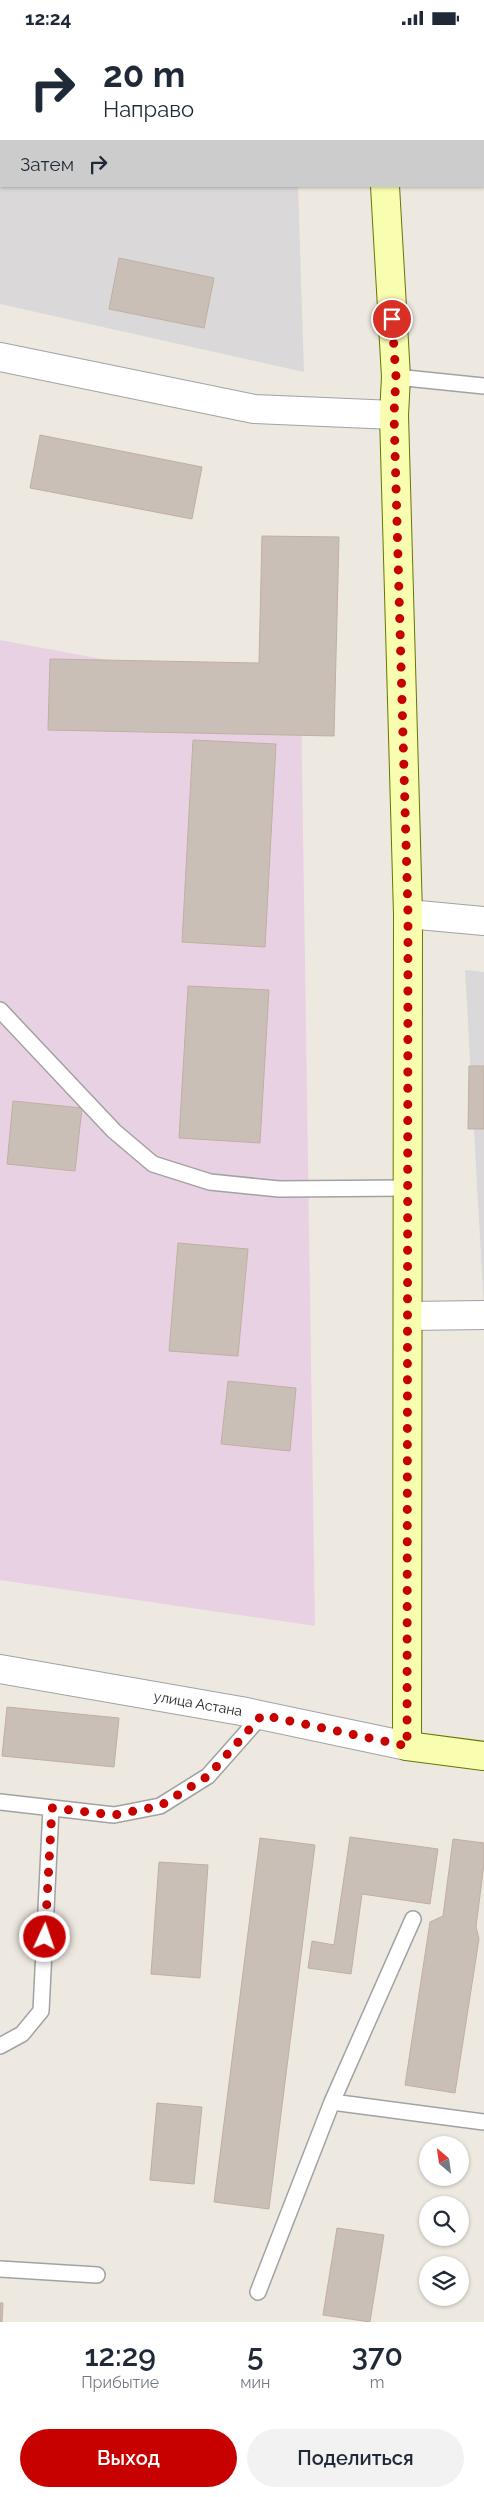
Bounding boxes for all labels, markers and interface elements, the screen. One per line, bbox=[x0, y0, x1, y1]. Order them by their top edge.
text: 12:24 bbox=[25, 7, 71, 29]
text: 20 m bbox=[103, 54, 185, 95]
icon: right bbox=[20, 55, 85, 120]
text: Направо bbox=[103, 96, 194, 122]
icon: right bbox=[84, 150, 112, 178]
text: Затем bbox=[20, 153, 74, 175]
pin bbox=[371, 298, 413, 340]
icon: arrive bbox=[378, 305, 406, 333]
street label: улица Астана bbox=[152, 1688, 244, 1719]
position arrow bbox=[18, 1910, 70, 1962]
north arrow bbox=[419, 2136, 469, 2186]
map controls bbox=[419, 2136, 469, 2306]
button: search bbox=[419, 2196, 469, 2246]
button: layers bbox=[419, 2256, 469, 2306]
text: 12:29 bbox=[84, 2338, 156, 2373]
text: 5 bbox=[247, 2338, 264, 2373]
text: 370 bbox=[351, 2338, 403, 2373]
text: Прибытие bbox=[81, 2373, 159, 2392]
text: мин bbox=[240, 2373, 270, 2392]
text: m bbox=[370, 2373, 385, 2392]
button: Выход bbox=[20, 2429, 237, 2487]
button: Поделиться bbox=[247, 2429, 464, 2487]

